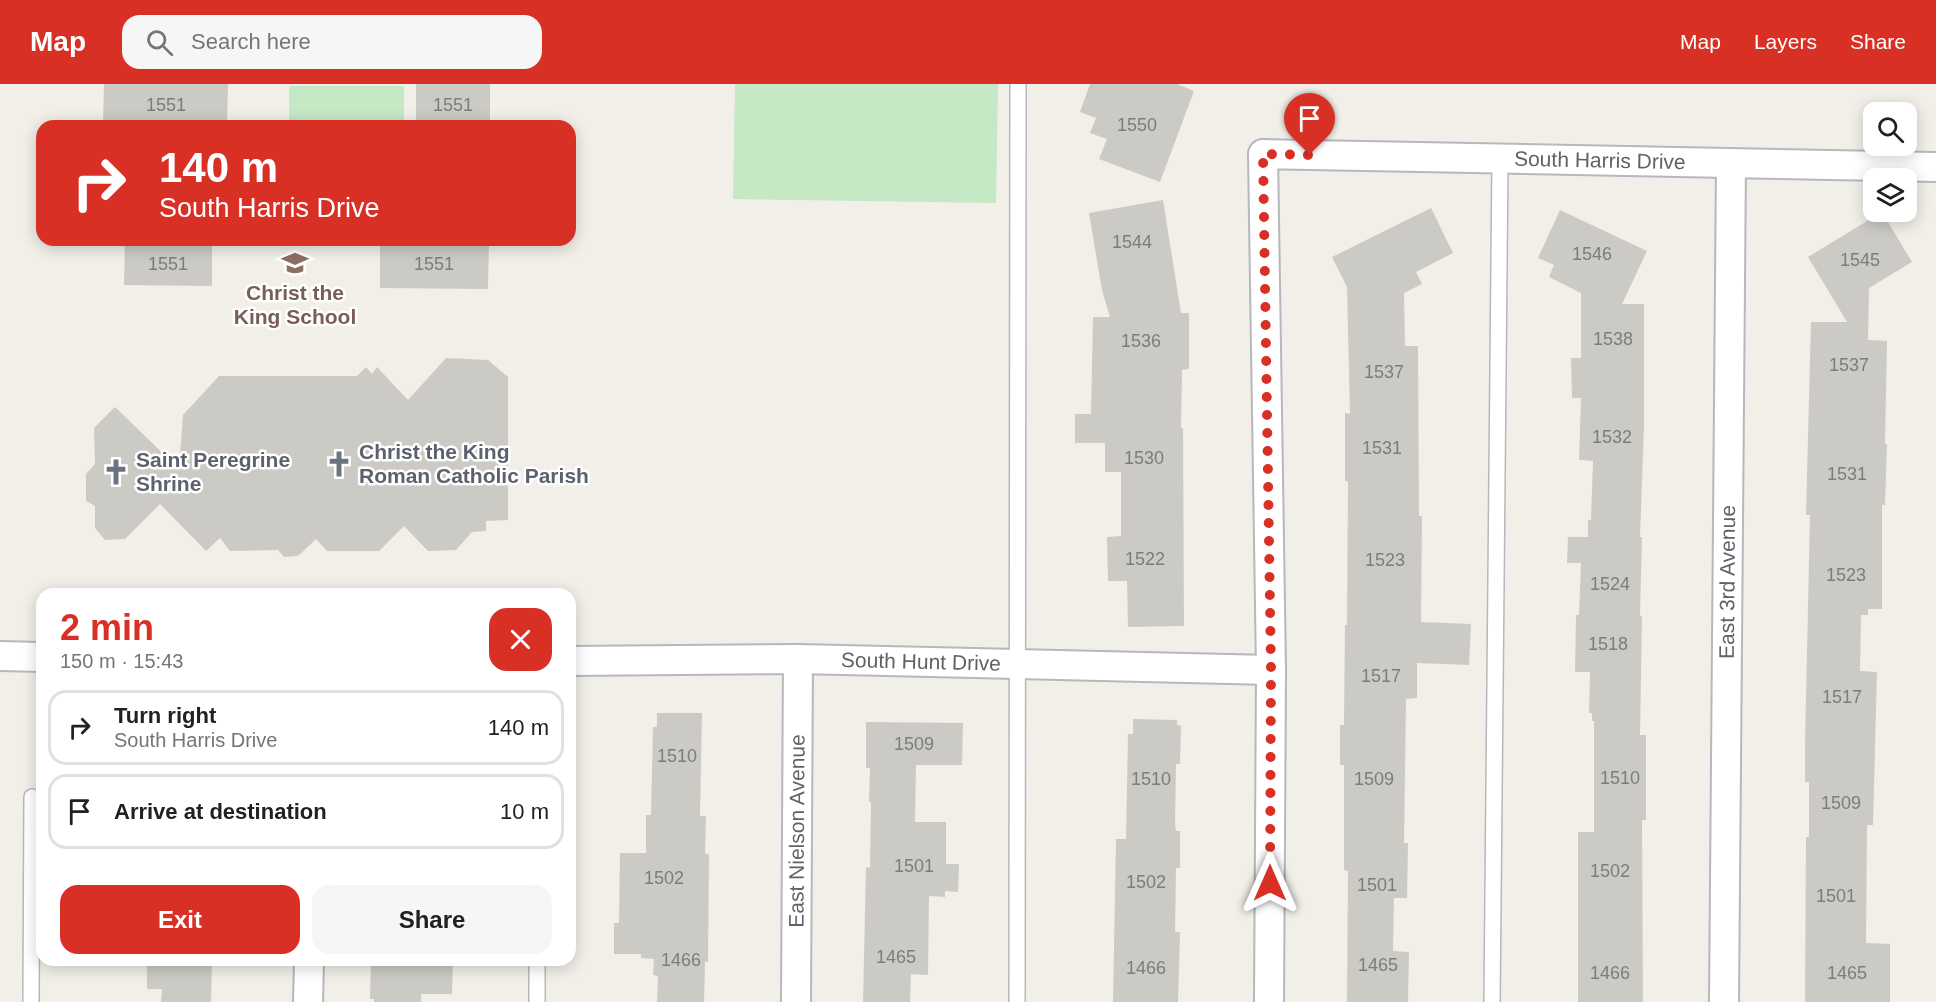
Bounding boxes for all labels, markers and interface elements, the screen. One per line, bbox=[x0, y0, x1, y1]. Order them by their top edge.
search box bbox=[122, 15, 542, 69]
text: Map bbox=[30, 26, 86, 57]
icon: search bbox=[143, 26, 176, 59]
text: Search here bbox=[191, 29, 311, 54]
text: Map bbox=[1680, 30, 1721, 53]
text: Layers bbox=[1754, 30, 1817, 53]
text: Share bbox=[1850, 30, 1906, 53]
pin bbox=[1284, 93, 1335, 155]
house number: 1551 bbox=[146, 95, 186, 115]
house number: 1551 bbox=[433, 95, 473, 115]
icon: arrive bbox=[1293, 102, 1326, 135]
map controls bbox=[1863, 102, 1917, 222]
button: search bbox=[1863, 102, 1917, 156]
house number: 1550 bbox=[1117, 115, 1157, 135]
icon: right bbox=[60, 144, 138, 222]
text: 140 m bbox=[159, 144, 278, 191]
street label: South Harris Drive bbox=[1514, 147, 1686, 173]
button: layers bbox=[1863, 168, 1917, 222]
text: South Harris Drive bbox=[159, 193, 380, 223]
house number: 1544 bbox=[1112, 232, 1152, 252]
house number: 1546 bbox=[1572, 244, 1612, 264]
school or university icon: Christ the King School bbox=[280, 248, 310, 278]
house number: 1545 bbox=[1840, 250, 1880, 270]
house number: 1551 bbox=[148, 254, 188, 274]
house number: 1551 bbox=[414, 254, 454, 274]
place label: Christ the King School bbox=[234, 281, 356, 328]
house number: 1538 bbox=[1593, 329, 1633, 349]
house number: 1536 bbox=[1121, 331, 1161, 351]
house number: 1537 bbox=[1829, 355, 1869, 375]
house number: 1537 bbox=[1364, 362, 1404, 382]
house number: 1532 bbox=[1592, 427, 1632, 447]
house number: 1531 bbox=[1362, 438, 1402, 458]
place label: Christ the King Roman Catholic Parish bbox=[359, 440, 589, 487]
place label: Saint Peregrine Shrine bbox=[136, 448, 290, 495]
house number: 1530 bbox=[1124, 448, 1164, 468]
church icon: Christ the King Roman Catholic Parish bbox=[324, 449, 354, 479]
church icon: Saint Peregrine Shrine bbox=[101, 457, 131, 487]
house number: 1531 bbox=[1827, 464, 1867, 484]
street label: East 3rd Avenue bbox=[1715, 505, 1739, 659]
house number: 1522 bbox=[1125, 549, 1165, 569]
house number: 1523 bbox=[1365, 550, 1405, 570]
house number: 1523 bbox=[1826, 565, 1866, 585]
house number: 1524 bbox=[1590, 574, 1630, 594]
text: 2 min bbox=[60, 607, 154, 648]
button: close bbox=[489, 608, 552, 671]
house number: 1518 bbox=[1588, 634, 1628, 654]
street label: South Hunt Drive bbox=[841, 648, 1001, 675]
text: 150 m · 15:43 bbox=[60, 650, 183, 672]
house number: 1517 bbox=[1361, 666, 1401, 686]
house number: 1517 bbox=[1822, 687, 1862, 707]
text: Turn right bbox=[114, 703, 216, 728]
icon: right bbox=[63, 711, 96, 744]
text: 140 m bbox=[488, 715, 549, 740]
text: South Harris Drive bbox=[114, 729, 277, 751]
street label: East Nielson Avenue bbox=[784, 734, 809, 928]
house number: 1509 bbox=[894, 734, 934, 754]
house number: 1510 bbox=[657, 746, 697, 766]
house number: 1510 bbox=[1600, 768, 1640, 788]
house number: 1510 bbox=[1131, 769, 1171, 789]
house number: 1509 bbox=[1354, 769, 1394, 789]
house number: 1509 bbox=[1821, 793, 1861, 813]
icon: arrive bbox=[63, 795, 96, 828]
text: Arrive at destination bbox=[114, 799, 327, 824]
text: 10 m bbox=[500, 799, 549, 824]
position arrow bbox=[1238, 851, 1302, 915]
house number: 1501 bbox=[894, 856, 934, 876]
house number: 1502 bbox=[1590, 861, 1630, 881]
house number: 1502 bbox=[644, 868, 684, 888]
house number: 1502 bbox=[1126, 872, 1166, 892]
house number: 1501 bbox=[1357, 875, 1397, 895]
button: Exit bbox=[60, 885, 300, 954]
button: Share bbox=[312, 885, 552, 954]
house number: 1501 bbox=[1816, 886, 1856, 906]
house number: 1465 bbox=[876, 947, 916, 967]
house number: 1466 bbox=[661, 950, 701, 970]
house number: 1465 bbox=[1358, 955, 1398, 975]
house number: 1466 bbox=[1126, 958, 1166, 978]
house number: 1466 bbox=[1590, 963, 1630, 983]
house number: 1465 bbox=[1827, 963, 1867, 983]

